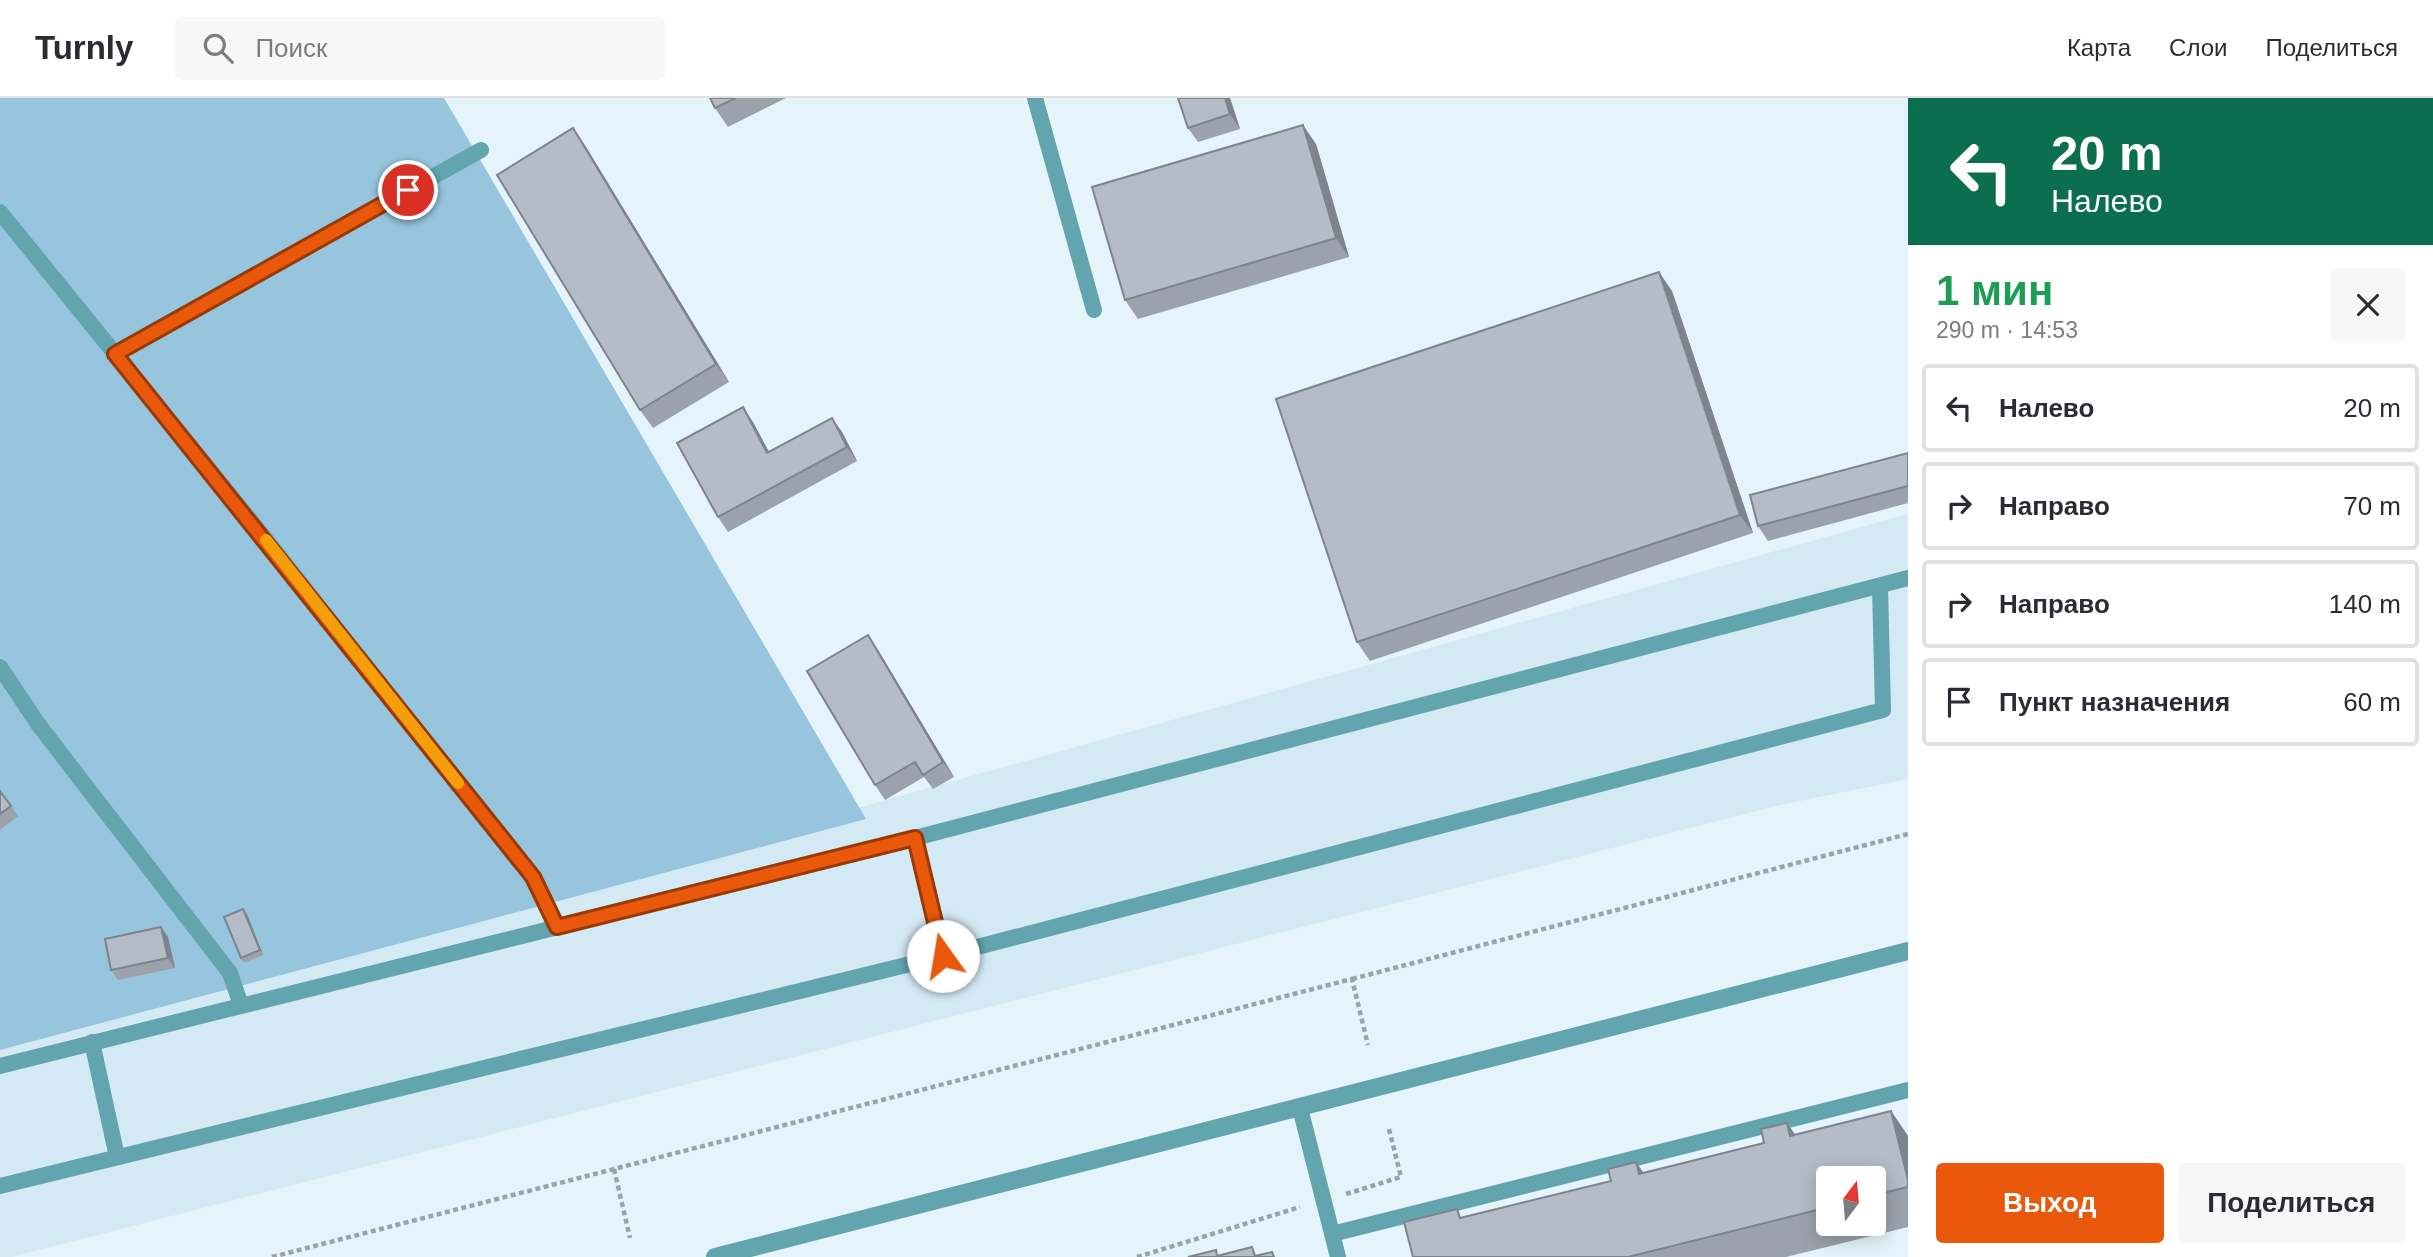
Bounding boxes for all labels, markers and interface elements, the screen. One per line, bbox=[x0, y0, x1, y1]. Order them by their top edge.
search box bbox=[175, 17, 665, 80]
text: Turnly bbox=[35, 29, 133, 66]
icon: search bbox=[199, 29, 237, 67]
text: Поиск bbox=[255, 33, 327, 63]
text: Карта bbox=[2067, 34, 2131, 61]
text: Слои bbox=[2169, 34, 2227, 61]
text: Поделиться bbox=[2265, 34, 2398, 61]
icon: left bbox=[1936, 126, 2027, 217]
text: 20 m bbox=[2051, 126, 2163, 180]
pin bbox=[378, 160, 438, 220]
icon: arrive bbox=[389, 171, 427, 209]
text: Налево bbox=[2051, 183, 2163, 219]
text: 1 мин bbox=[1936, 267, 2053, 314]
button: close bbox=[2331, 268, 2405, 342]
text: 290 m · 14:53 bbox=[1936, 317, 2078, 343]
icon: left bbox=[1940, 389, 1978, 427]
text: Налево bbox=[1999, 393, 2094, 423]
text: 20 m bbox=[2343, 393, 2401, 423]
icon: right bbox=[1940, 487, 1978, 525]
text: Направо bbox=[1999, 491, 2110, 521]
text: 70 m bbox=[2343, 491, 2401, 521]
icon: right bbox=[1940, 585, 1978, 623]
text: Направо bbox=[1999, 589, 2110, 619]
text: 140 m bbox=[2329, 589, 2401, 619]
icon: arrive bbox=[1940, 683, 1978, 721]
text: Пункт назначения bbox=[1999, 687, 2230, 717]
text: 60 m bbox=[2343, 687, 2401, 717]
position arrow bbox=[906, 919, 980, 993]
button: Выход bbox=[1936, 1163, 2164, 1243]
button: Поделиться bbox=[2178, 1163, 2405, 1243]
north arrow bbox=[1816, 1166, 1886, 1236]
map controls bbox=[1816, 1166, 1886, 1236]

